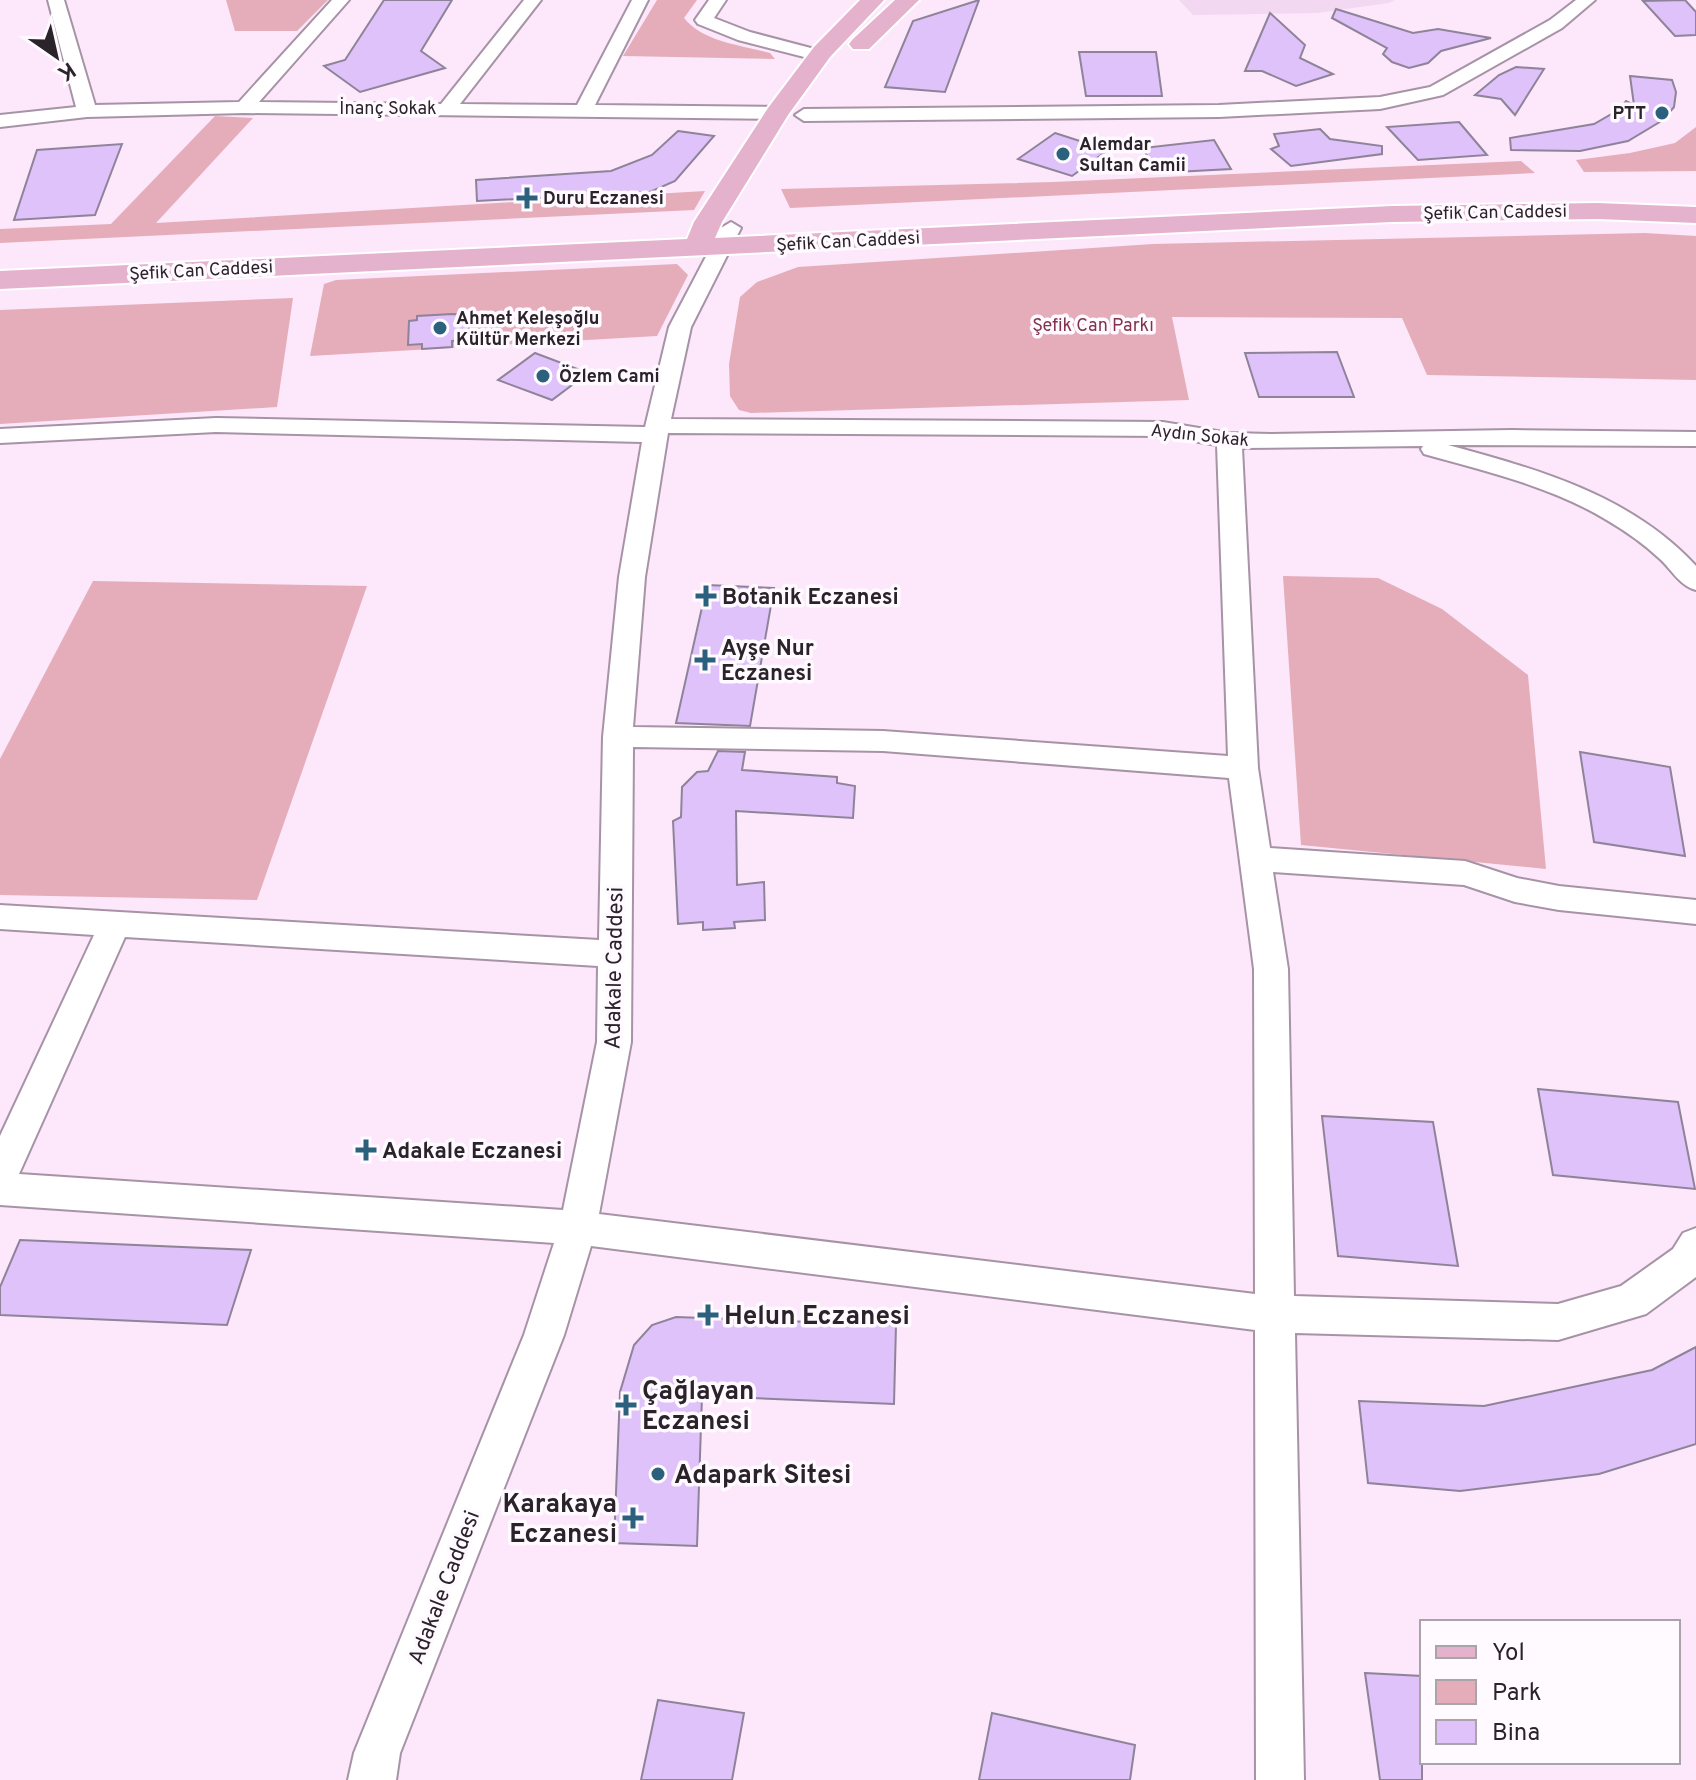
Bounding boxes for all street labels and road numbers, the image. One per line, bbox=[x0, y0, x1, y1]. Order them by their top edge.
street label: İnanç Sokak bbox=[339, 96, 437, 121]
street label: Şefik Can Caddesi bbox=[1423, 201, 1567, 226]
street label: Şefik Can Caddesi bbox=[776, 227, 921, 258]
street label: Şefik Can Caddesi bbox=[129, 256, 274, 287]
street label: Aydın Sokak bbox=[1150, 420, 1250, 453]
street label: Adakale Caddesi bbox=[601, 887, 630, 1050]
street label: Adakale Caddesi bbox=[404, 1507, 487, 1669]

